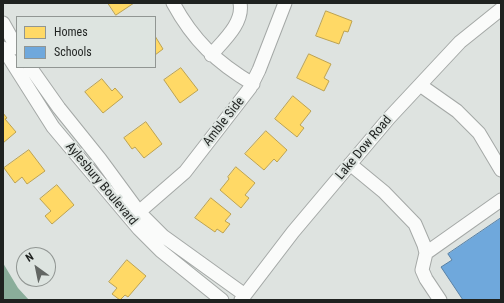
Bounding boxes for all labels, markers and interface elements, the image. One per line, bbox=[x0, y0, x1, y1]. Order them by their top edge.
legend bbox=[16, 16, 156, 68]
text: Homes bbox=[54, 25, 88, 39]
text: Schools bbox=[54, 45, 92, 59]
street label: Amble Side bbox=[200, 94, 248, 150]
street label: Lake Dow Road bbox=[333, 113, 395, 183]
street label: Aylesbury Boulevard bbox=[62, 139, 140, 229]
north arrow bbox=[16, 247, 56, 287]
text: N bbox=[23, 250, 36, 265]

